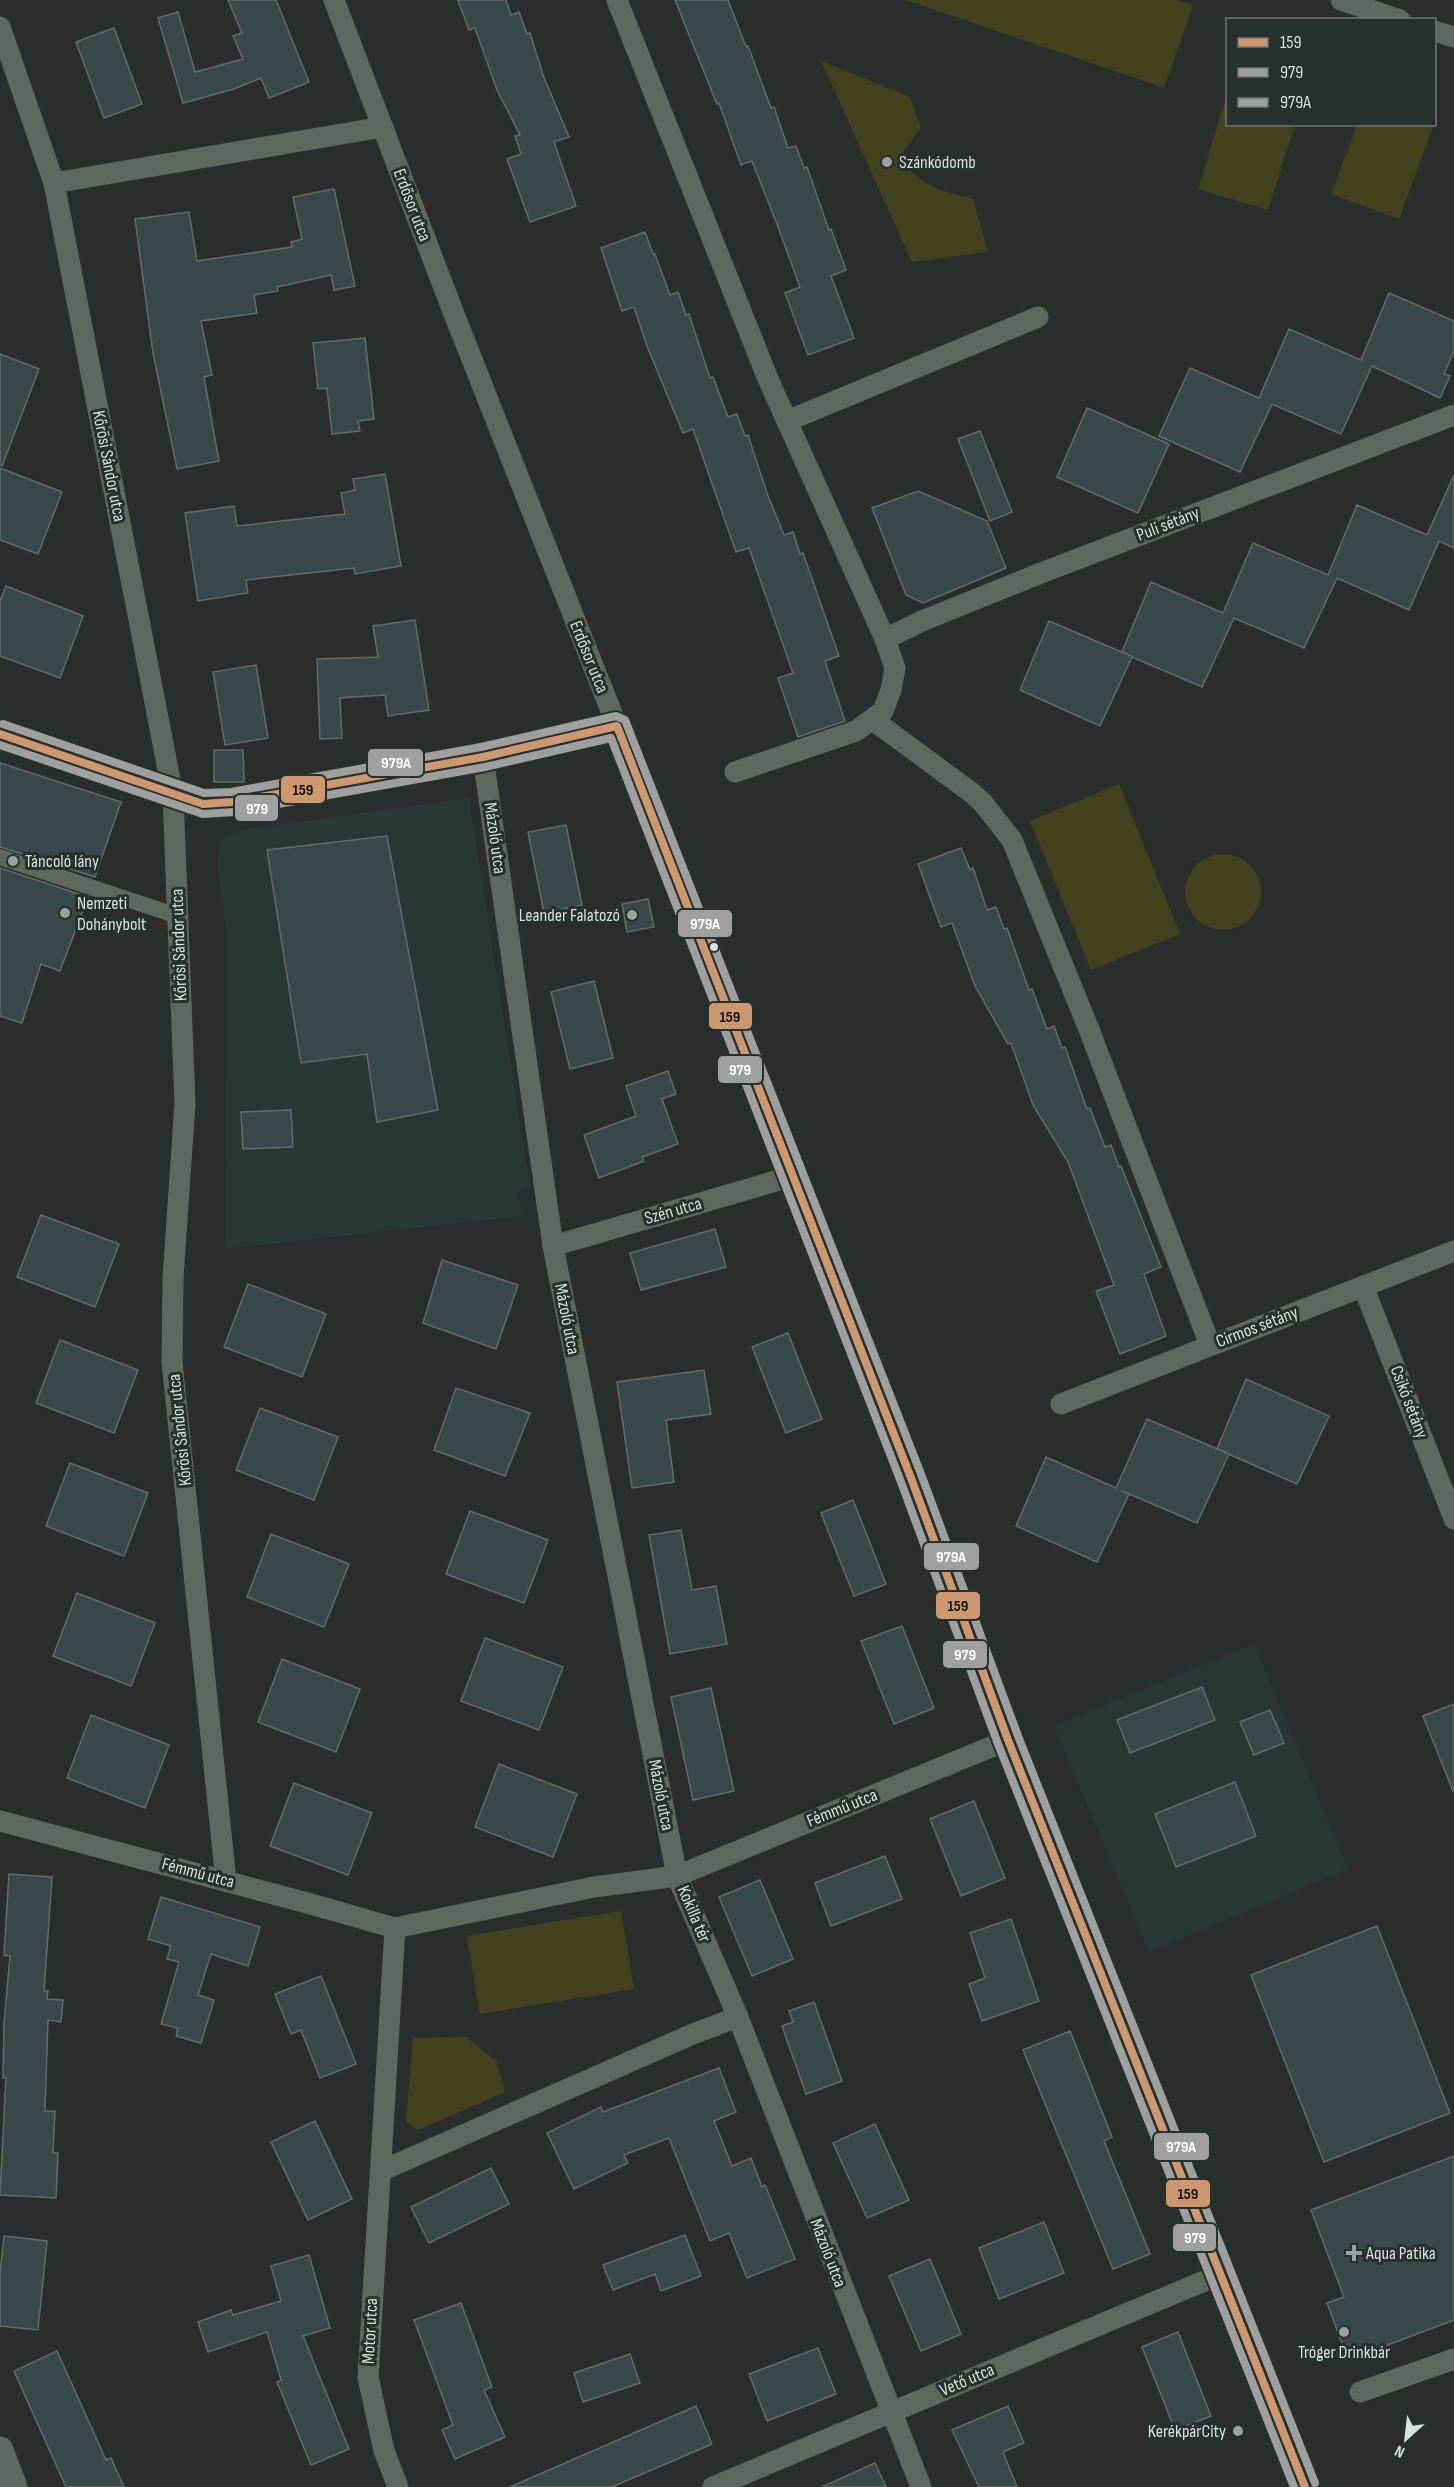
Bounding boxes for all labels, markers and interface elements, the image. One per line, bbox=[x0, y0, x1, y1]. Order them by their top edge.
legend bbox=[1226, 18, 1436, 126]
text: 159 bbox=[1280, 32, 1302, 53]
text: 979 bbox=[1280, 62, 1303, 83]
text: 979A bbox=[1280, 92, 1311, 113]
place label: Szánkódomb bbox=[899, 152, 976, 173]
marker: Szánkódomb bbox=[880, 155, 894, 169]
street label: Erdősor utca bbox=[389, 166, 435, 244]
street label: Kőrösi Sándor utca bbox=[88, 409, 130, 523]
street label: Puli sétány bbox=[1134, 502, 1202, 546]
street label: Erdősor utca bbox=[565, 618, 613, 696]
line badge: 979A bbox=[367, 748, 424, 777]
text: 979A bbox=[381, 754, 411, 773]
line badge: 159 bbox=[280, 775, 326, 804]
text: 159 bbox=[293, 781, 313, 800]
line badge: 979 bbox=[234, 794, 279, 822]
text: 979 bbox=[246, 800, 268, 819]
street label: Mázoló utca bbox=[480, 801, 510, 875]
place label: Táncoló lány bbox=[25, 851, 99, 872]
marker: Táncoló lány bbox=[6, 854, 20, 868]
street label: Kőrösi Sándor utca bbox=[167, 888, 191, 1002]
place label: Nemzeti Dohánybolt bbox=[77, 893, 147, 935]
place label: Leander Falatozó bbox=[519, 905, 620, 926]
marker: Nemzeti Dohánybolt bbox=[58, 906, 72, 920]
marker: Leander Falatozó bbox=[625, 908, 639, 922]
line badge: 979A bbox=[677, 909, 733, 938]
text: 979A bbox=[690, 915, 720, 934]
unlabelled marker bbox=[708, 941, 720, 953]
line badge: 159 bbox=[708, 1002, 753, 1030]
text: 159 bbox=[720, 1008, 740, 1027]
line badge: 979 bbox=[717, 1055, 763, 1084]
text: 979 bbox=[729, 1061, 751, 1080]
street label: Szén utca bbox=[642, 1193, 704, 1229]
street label: Mázoló utca bbox=[550, 1282, 584, 1356]
street label: Cirmos sétány bbox=[1213, 1302, 1301, 1352]
street label: Csikó sétány bbox=[1386, 1363, 1432, 1441]
street label: Kőrösi Sándor utca bbox=[164, 1373, 196, 1487]
line badge: 979A bbox=[923, 1542, 980, 1571]
text: 979A bbox=[936, 1548, 966, 1567]
line badge: 159 bbox=[935, 1591, 981, 1620]
text: 159 bbox=[948, 1597, 968, 1616]
line badge: 979 bbox=[942, 1640, 988, 1669]
text: 979 bbox=[954, 1646, 976, 1665]
street label: Mázoló utca bbox=[644, 1758, 678, 1832]
street label: Fémmű utca bbox=[804, 1784, 880, 1832]
street label: Fémmű utca bbox=[160, 1853, 237, 1893]
street label: Kokilla tér bbox=[673, 1882, 715, 1946]
line badge: 979A bbox=[1153, 2132, 1210, 2161]
text: 979A bbox=[1166, 2138, 1196, 2157]
line badge: 159 bbox=[1165, 2179, 1211, 2208]
text: 159 bbox=[1178, 2185, 1198, 2204]
street label: Mázoló utca bbox=[805, 2216, 851, 2290]
line badge: 979 bbox=[1172, 2223, 1217, 2252]
text: 979 bbox=[1184, 2229, 1206, 2248]
place label: Aqua Patika bbox=[1365, 2243, 1436, 2264]
marker: Aqua Patika bbox=[1347, 2246, 1361, 2260]
street label: Motor utca bbox=[358, 2298, 382, 2364]
marker: Tróger Drinkbár bbox=[1337, 2325, 1351, 2339]
place label: Tróger Drinkbár bbox=[1298, 2342, 1390, 2363]
street label: Vető utca bbox=[937, 2359, 997, 2401]
north arrow bbox=[1376, 2409, 1436, 2469]
place label: KerékpárCity bbox=[1148, 2421, 1226, 2442]
marker: KerékpárCity bbox=[1231, 2424, 1245, 2438]
text: N bbox=[1392, 2441, 1408, 2461]

